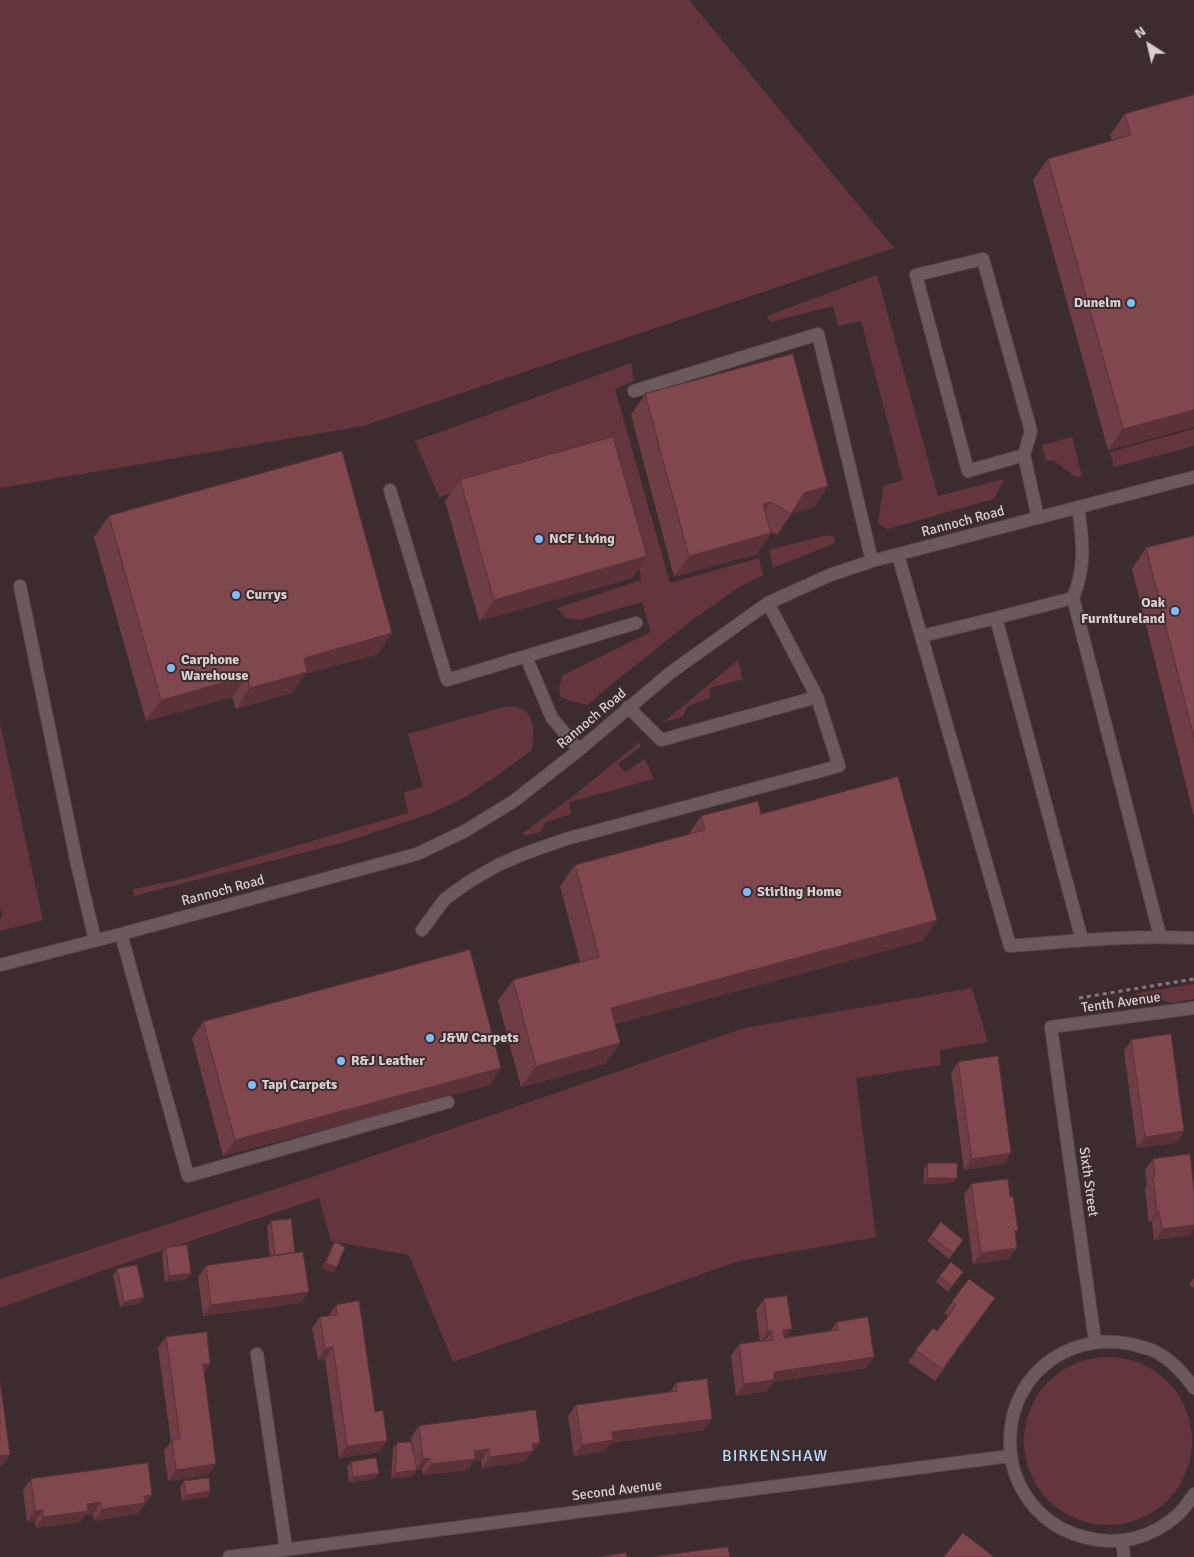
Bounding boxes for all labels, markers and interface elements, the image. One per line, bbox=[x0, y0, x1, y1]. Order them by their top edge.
north arrow bbox=[1124, 20, 1174, 70]
text: N bbox=[1131, 23, 1149, 42]
place label: Dunelm bbox=[1074, 295, 1121, 311]
marker: Dunelm bbox=[1125, 297, 1137, 309]
street label: Rannoch Road bbox=[920, 503, 1006, 541]
place label: NCF Living bbox=[549, 531, 615, 547]
marker: NCF Living bbox=[533, 533, 545, 545]
place label: Currys bbox=[246, 587, 287, 603]
marker: Currys bbox=[230, 589, 242, 601]
place label: Oak Furnitureland bbox=[1081, 595, 1165, 628]
marker: Oak Furnitureland bbox=[1169, 605, 1181, 617]
place label: Carphone Warehouse bbox=[181, 652, 248, 684]
marker: Carphone Warehouse bbox=[165, 662, 177, 674]
street label: Rannoch Road bbox=[554, 685, 630, 753]
street label: Rannoch Road bbox=[180, 872, 266, 910]
place label: Stirling Home bbox=[757, 884, 842, 900]
marker: Stirling Home bbox=[741, 886, 753, 898]
street label: Tenth Avenue bbox=[1080, 989, 1162, 1017]
place label: J&W Carpets bbox=[440, 1030, 519, 1046]
marker: J&W Carpets bbox=[424, 1032, 436, 1044]
place label: R&J Leather bbox=[351, 1053, 425, 1069]
marker: R&J Leather bbox=[335, 1055, 347, 1067]
place label: Tapi Carpets bbox=[262, 1077, 337, 1093]
marker: Tapi Carpets bbox=[246, 1079, 258, 1091]
street label: Sixth Street bbox=[1075, 1146, 1101, 1218]
district label: BIRKENSHAW bbox=[721, 1447, 829, 1467]
street label: Second Avenue bbox=[571, 1477, 663, 1505]

